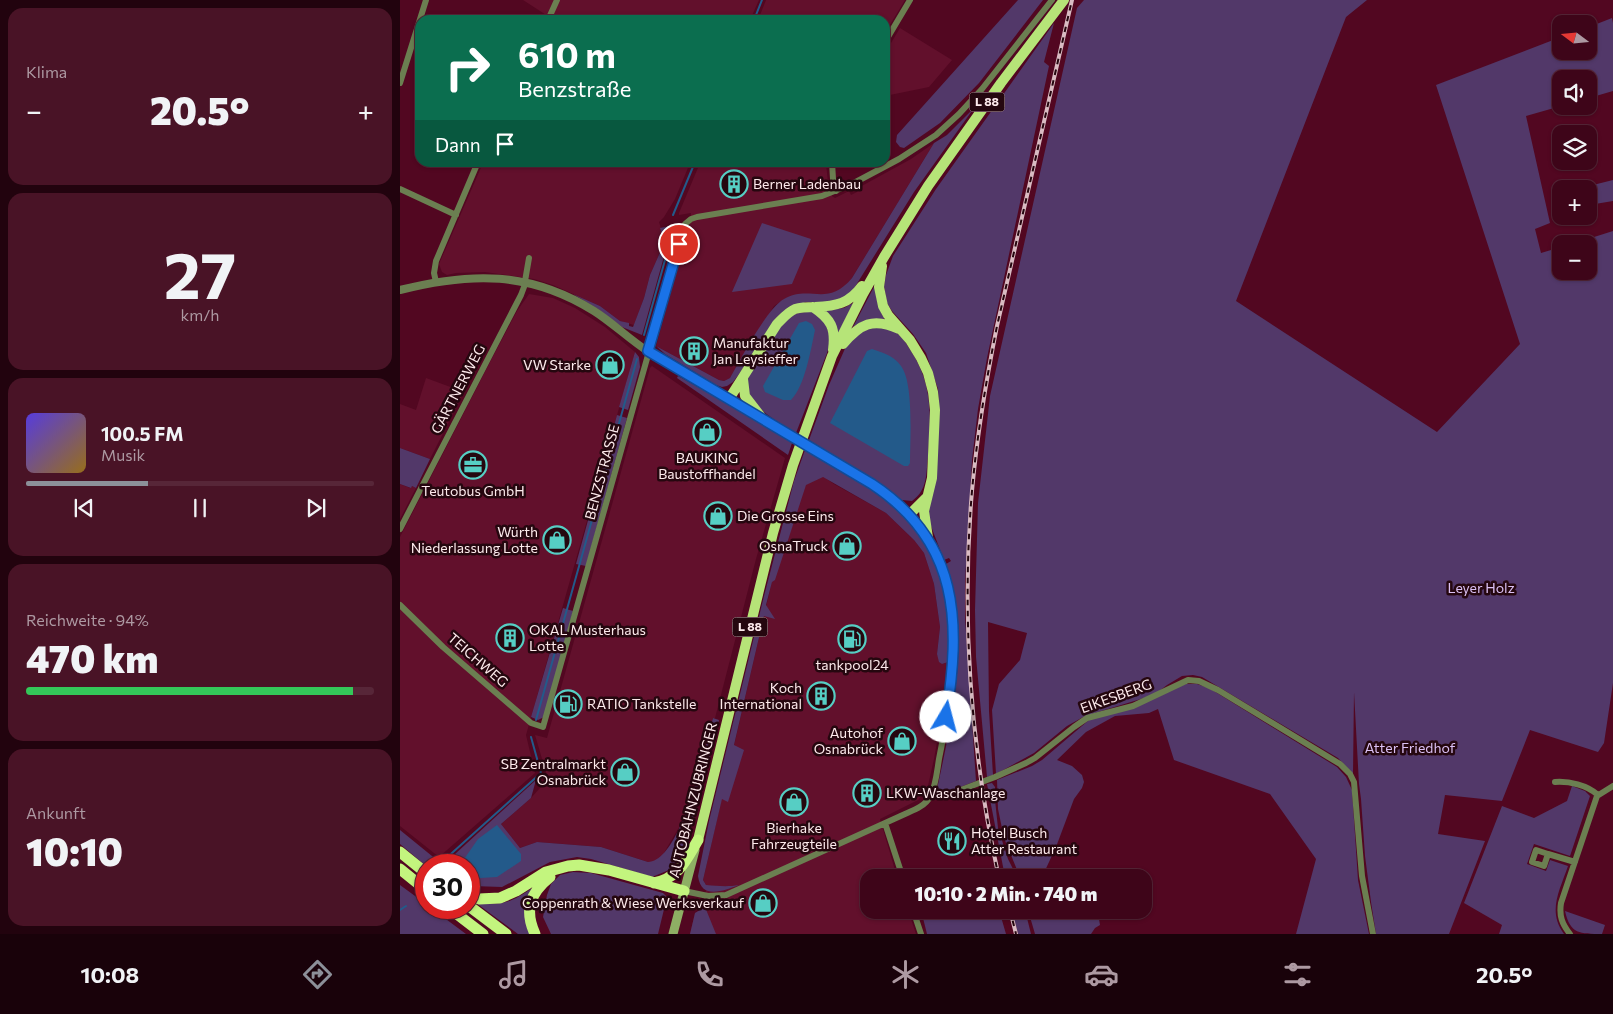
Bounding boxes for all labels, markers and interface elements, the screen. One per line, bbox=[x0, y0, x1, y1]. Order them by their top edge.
north arrow bbox=[1552, 15, 1598, 60]
map controls bbox=[1552, 15, 1597, 280]
text: 610 m bbox=[518, 32, 616, 75]
icon: right bbox=[435, 35, 500, 100]
text: Klima bbox=[26, 62, 67, 81]
button: sound bbox=[1552, 70, 1597, 115]
text: Benzstraße bbox=[518, 75, 631, 102]
text: 20.5° bbox=[150, 86, 250, 133]
road number: L 88 bbox=[970, 92, 1004, 111]
text: − bbox=[26, 93, 42, 127]
text: + bbox=[358, 93, 374, 127]
button: layers bbox=[1552, 125, 1597, 170]
icon: arrive bbox=[491, 130, 519, 158]
text: Dann bbox=[435, 133, 481, 156]
building icon: Berner Ladenbau bbox=[719, 169, 749, 199]
place label: Berner Ladenbau bbox=[753, 175, 861, 192]
button: + bbox=[1552, 180, 1597, 225]
pin bbox=[658, 223, 700, 265]
icon: arrive bbox=[665, 230, 693, 258]
text: 27 bbox=[164, 233, 236, 312]
button: − bbox=[1552, 235, 1597, 280]
text: km/h bbox=[181, 305, 219, 324]
place label: Manufaktur Jan Leysieffer bbox=[713, 334, 799, 367]
building icon: Manufaktur Jan Leysieffer bbox=[679, 336, 709, 366]
street label: GÄRTNERWEG bbox=[427, 341, 488, 436]
shop icon: VW Starke bbox=[595, 350, 625, 380]
place label: VW Starke bbox=[523, 356, 591, 373]
shop icon: BAUKING Baustoffhandel bbox=[692, 417, 722, 447]
text: 100.5 FM bbox=[101, 422, 184, 445]
street label: BENZSTRASSE bbox=[581, 422, 622, 521]
text: Musik bbox=[101, 445, 145, 464]
place label: BAUKING Baustoffhandel bbox=[658, 449, 756, 482]
office icon: Teutobus GmbH bbox=[458, 450, 488, 480]
place label: Teutobus GmbH bbox=[421, 482, 525, 499]
icon: previous bbox=[70, 494, 98, 522]
icon: pause bbox=[186, 494, 214, 522]
icon: next bbox=[302, 494, 330, 522]
shop icon: Die Grosse Eins bbox=[703, 501, 733, 531]
place label: Die Grosse Eins bbox=[737, 507, 834, 524]
place label: Würth Niederlassung Lotte bbox=[411, 523, 538, 556]
shop icon: Würth Niederlassung Lotte bbox=[542, 525, 572, 555]
shop icon: OsnaTruck bbox=[832, 531, 862, 561]
place label: OsnaTruck bbox=[759, 537, 828, 554]
park label: Leyer Holz bbox=[1447, 579, 1515, 596]
text: Reichweite · 94% bbox=[26, 610, 149, 629]
road number: L 88 bbox=[732, 618, 768, 636]
place label: OKAL Musterhaus Lotte bbox=[529, 621, 646, 654]
building icon: OKAL Musterhaus Lotte bbox=[495, 623, 525, 653]
fuel station icon: tankpool24 bbox=[837, 624, 867, 654]
street label: TEICHWEG bbox=[445, 629, 512, 690]
text: 470 km bbox=[26, 634, 158, 681]
place label: tankpool24 bbox=[815, 656, 889, 673]
street label: EIKESBERG bbox=[1078, 675, 1154, 716]
place label: Koch International bbox=[720, 679, 802, 712]
building icon: Koch International bbox=[806, 681, 836, 711]
fuel station icon: RATIO Tankstelle bbox=[553, 689, 583, 719]
position arrow bbox=[919, 690, 971, 742]
place label: RATIO Tankstelle bbox=[587, 695, 696, 712]
street label: AUTOBAHNZUBRINGER bbox=[665, 720, 720, 879]
place label: Autohof Osnabrück bbox=[814, 724, 883, 757]
shop icon: Autohof Osnabrück bbox=[887, 726, 917, 756]
park label: Atter Friedhof bbox=[1365, 739, 1456, 756]
place label: SB Zentralmarkt Osnabrück bbox=[501, 755, 606, 788]
shop icon: SB Zentralmarkt Osnabrück bbox=[610, 757, 640, 787]
building icon: LKW-Waschanlage bbox=[852, 778, 882, 808]
place label: LKW-Waschanlage bbox=[886, 784, 1005, 801]
shop icon: Bierhake Fahrzeugteile bbox=[779, 787, 809, 817]
text: Ankunft bbox=[26, 803, 86, 822]
place label: Bierhake Fahrzeugteile bbox=[751, 819, 837, 852]
place label: Hotel Busch Atter Restaurant bbox=[971, 824, 1077, 857]
restaurant icon: Hotel Busch Atter Restaurant bbox=[937, 826, 967, 856]
text: 10:10 bbox=[26, 827, 123, 874]
speed limit sign: 30 bbox=[415, 854, 480, 919]
text: 10:10 · 2 Min. · 740 m bbox=[915, 882, 1097, 905]
shop icon: Coppenrath & Wiese Werksverkauf bbox=[748, 888, 778, 918]
place label: Coppenrath & Wiese Werksverkauf bbox=[522, 894, 744, 911]
icon: directions bbox=[300, 957, 335, 992]
icon: music bbox=[496, 957, 531, 992]
icon: phone bbox=[692, 957, 727, 992]
icon: climate bbox=[888, 957, 923, 992]
icon: car bbox=[1084, 957, 1119, 992]
icon: filters bbox=[1280, 957, 1315, 992]
text: 10:08 bbox=[80, 961, 139, 988]
text: 20.5° bbox=[1476, 961, 1532, 988]

